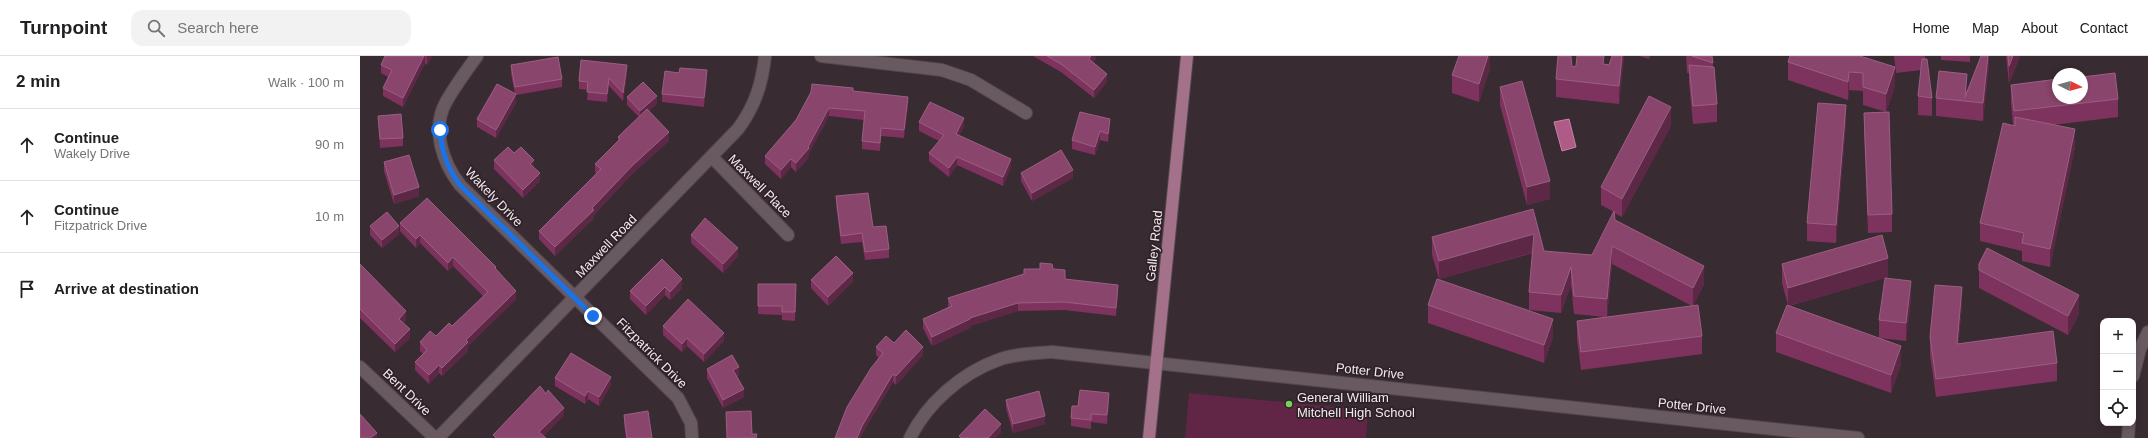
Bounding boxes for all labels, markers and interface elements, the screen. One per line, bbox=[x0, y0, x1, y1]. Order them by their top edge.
search box bbox=[131, 10, 411, 46]
text: Turnpoint bbox=[20, 17, 107, 38]
icon: search bbox=[145, 17, 167, 39]
text: Search here bbox=[177, 19, 259, 36]
text: Home bbox=[1913, 20, 1950, 36]
text: Map bbox=[1972, 20, 1999, 36]
text: About bbox=[2021, 20, 2058, 36]
text: Contact bbox=[2080, 20, 2128, 36]
north arrow bbox=[2052, 68, 2088, 104]
text: 2 min bbox=[16, 72, 60, 91]
text: Walk · 100 m bbox=[268, 75, 344, 90]
route start bbox=[431, 121, 449, 139]
text: Continue bbox=[54, 129, 119, 146]
icon: ahead bbox=[16, 134, 38, 156]
text: 90 m bbox=[315, 137, 344, 152]
text: Wakely Drive bbox=[54, 146, 130, 161]
street label: Maxwell Place bbox=[725, 151, 795, 221]
street label: Wakely Drive bbox=[462, 164, 526, 230]
text: Continue bbox=[54, 201, 119, 218]
icon: ahead bbox=[16, 206, 38, 228]
text: 10 m bbox=[315, 209, 344, 224]
street label: Galley Road bbox=[1143, 210, 1165, 282]
street label: Maxwell Road bbox=[572, 211, 640, 281]
text: Fitzpatrick Drive bbox=[54, 218, 147, 233]
icon: arrive bbox=[16, 278, 38, 300]
text: Arrive at destination bbox=[54, 280, 199, 297]
route end bbox=[584, 307, 602, 325]
street label: Fitzpatrick Drive bbox=[614, 315, 690, 391]
map controls bbox=[2100, 318, 2136, 426]
button: + bbox=[2100, 318, 2136, 354]
button: − bbox=[2100, 354, 2136, 390]
street label: Potter Drive bbox=[1335, 360, 1405, 382]
street label: Bent Drive bbox=[380, 366, 434, 418]
place label: General William Mitchell High School bbox=[1297, 390, 1415, 420]
button: locate bbox=[2100, 390, 2136, 426]
street label: Potter Drive bbox=[1657, 395, 1727, 417]
marker: General William Mitchell High School bbox=[1284, 399, 1294, 409]

